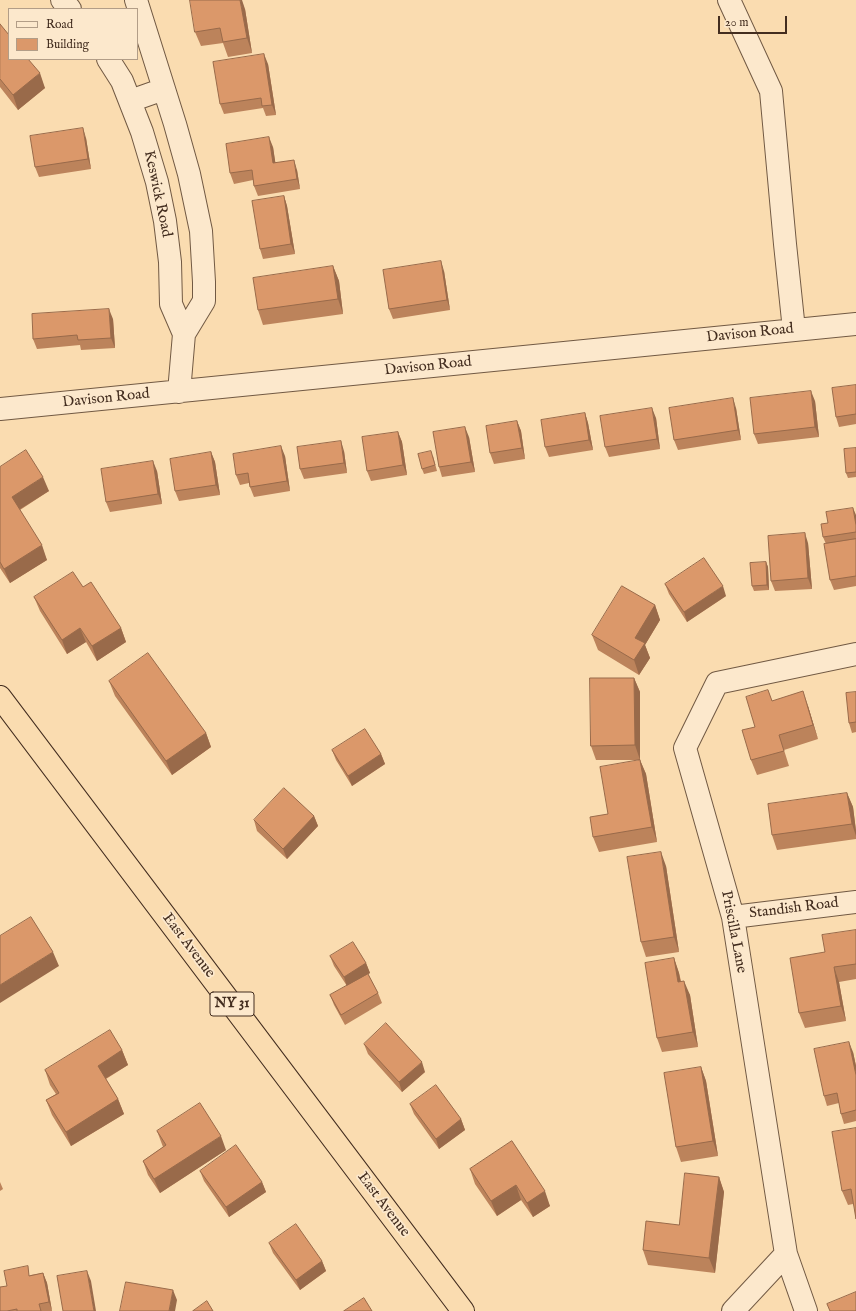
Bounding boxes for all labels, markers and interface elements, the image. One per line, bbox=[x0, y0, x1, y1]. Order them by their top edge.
legend bbox=[8, 8, 138, 60]
scale bar bbox=[720, 8, 789, 34]
text: 20 m bbox=[725, 15, 748, 30]
text: Road bbox=[46, 17, 73, 32]
text: Building bbox=[46, 37, 89, 52]
street label: Keswick Road bbox=[139, 149, 175, 239]
street label: Davison Road bbox=[706, 320, 794, 348]
street label: Davison Road bbox=[384, 353, 472, 381]
street label: Davison Road bbox=[62, 385, 150, 413]
street label: Priscilla Lane bbox=[716, 889, 750, 975]
street label: Standish Road bbox=[748, 895, 840, 923]
street label: East Avenue bbox=[158, 910, 218, 982]
road number: NY 31 bbox=[210, 992, 254, 1016]
street label: East Avenue bbox=[353, 1169, 413, 1241]

